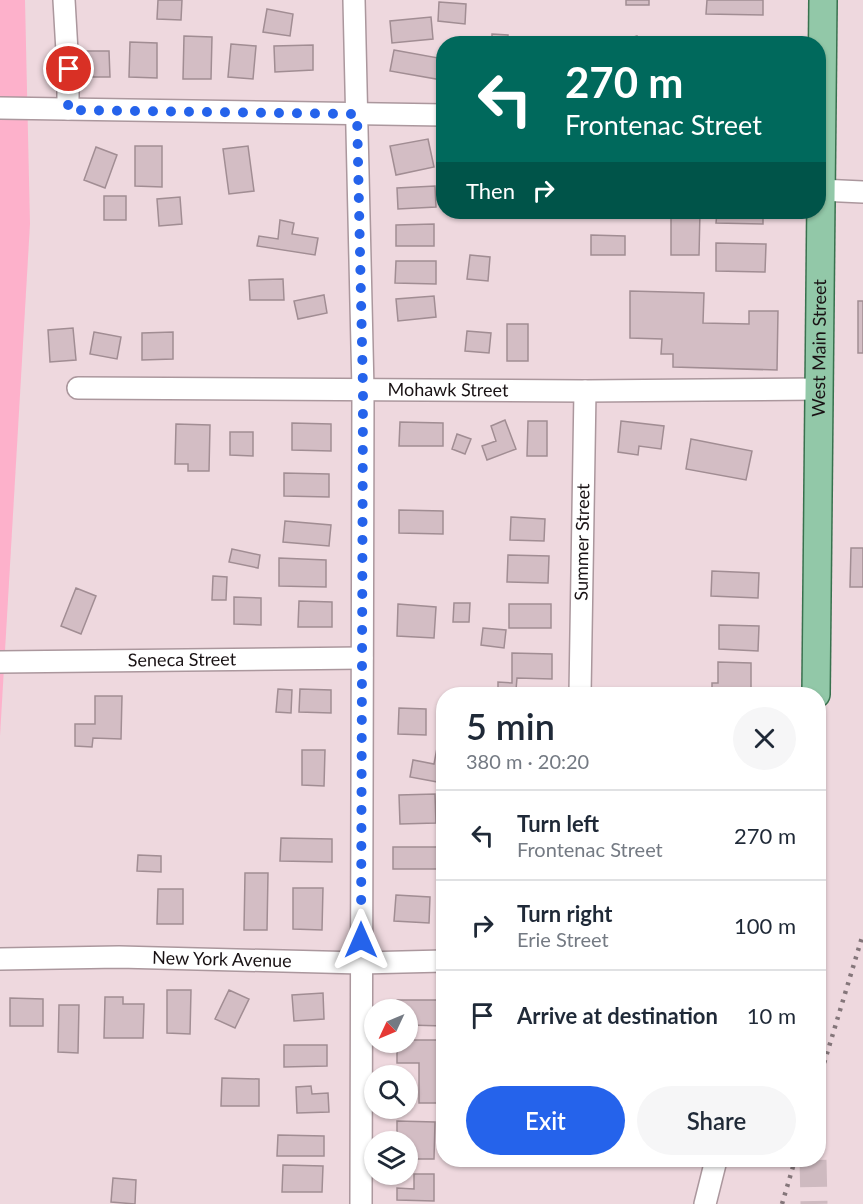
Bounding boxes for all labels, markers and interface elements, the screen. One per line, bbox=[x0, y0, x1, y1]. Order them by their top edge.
pin bbox=[43, 43, 94, 94]
icon: arrive bbox=[52, 52, 85, 85]
text: 270 m bbox=[565, 57, 683, 107]
icon: left bbox=[466, 60, 544, 138]
text: Frontenac Street bbox=[565, 108, 762, 141]
icon: right bbox=[527, 174, 560, 207]
text: Then bbox=[466, 177, 515, 204]
street label: West Main Street bbox=[807, 278, 830, 417]
street label: Mohawk Street bbox=[387, 378, 509, 401]
street label: Summer Street bbox=[570, 483, 593, 601]
street label: Seneca Street bbox=[128, 647, 237, 671]
text: 5 min bbox=[466, 704, 555, 748]
button: close bbox=[733, 707, 796, 770]
text: 380 m · 20:20 bbox=[466, 749, 589, 773]
text: Turn left bbox=[517, 810, 599, 837]
icon: left bbox=[466, 819, 499, 852]
text: 270 m bbox=[734, 822, 796, 849]
text: Frontenac Street bbox=[517, 837, 663, 861]
text: Turn right bbox=[517, 900, 612, 927]
position arrow bbox=[329, 908, 393, 972]
icon: right bbox=[466, 909, 499, 942]
text: 100 m bbox=[734, 912, 796, 939]
text: Erie Street bbox=[517, 927, 609, 951]
street label: New York Avenue bbox=[152, 946, 292, 971]
north arrow bbox=[364, 999, 418, 1053]
map controls bbox=[364, 999, 418, 1185]
icon: arrive bbox=[466, 999, 499, 1032]
text: Arrive at destination bbox=[517, 1002, 718, 1029]
text: 10 m bbox=[747, 1002, 796, 1029]
button: search bbox=[364, 1065, 418, 1119]
button: Exit bbox=[466, 1086, 625, 1155]
button: Share bbox=[637, 1086, 796, 1155]
button: layers bbox=[364, 1131, 418, 1185]

